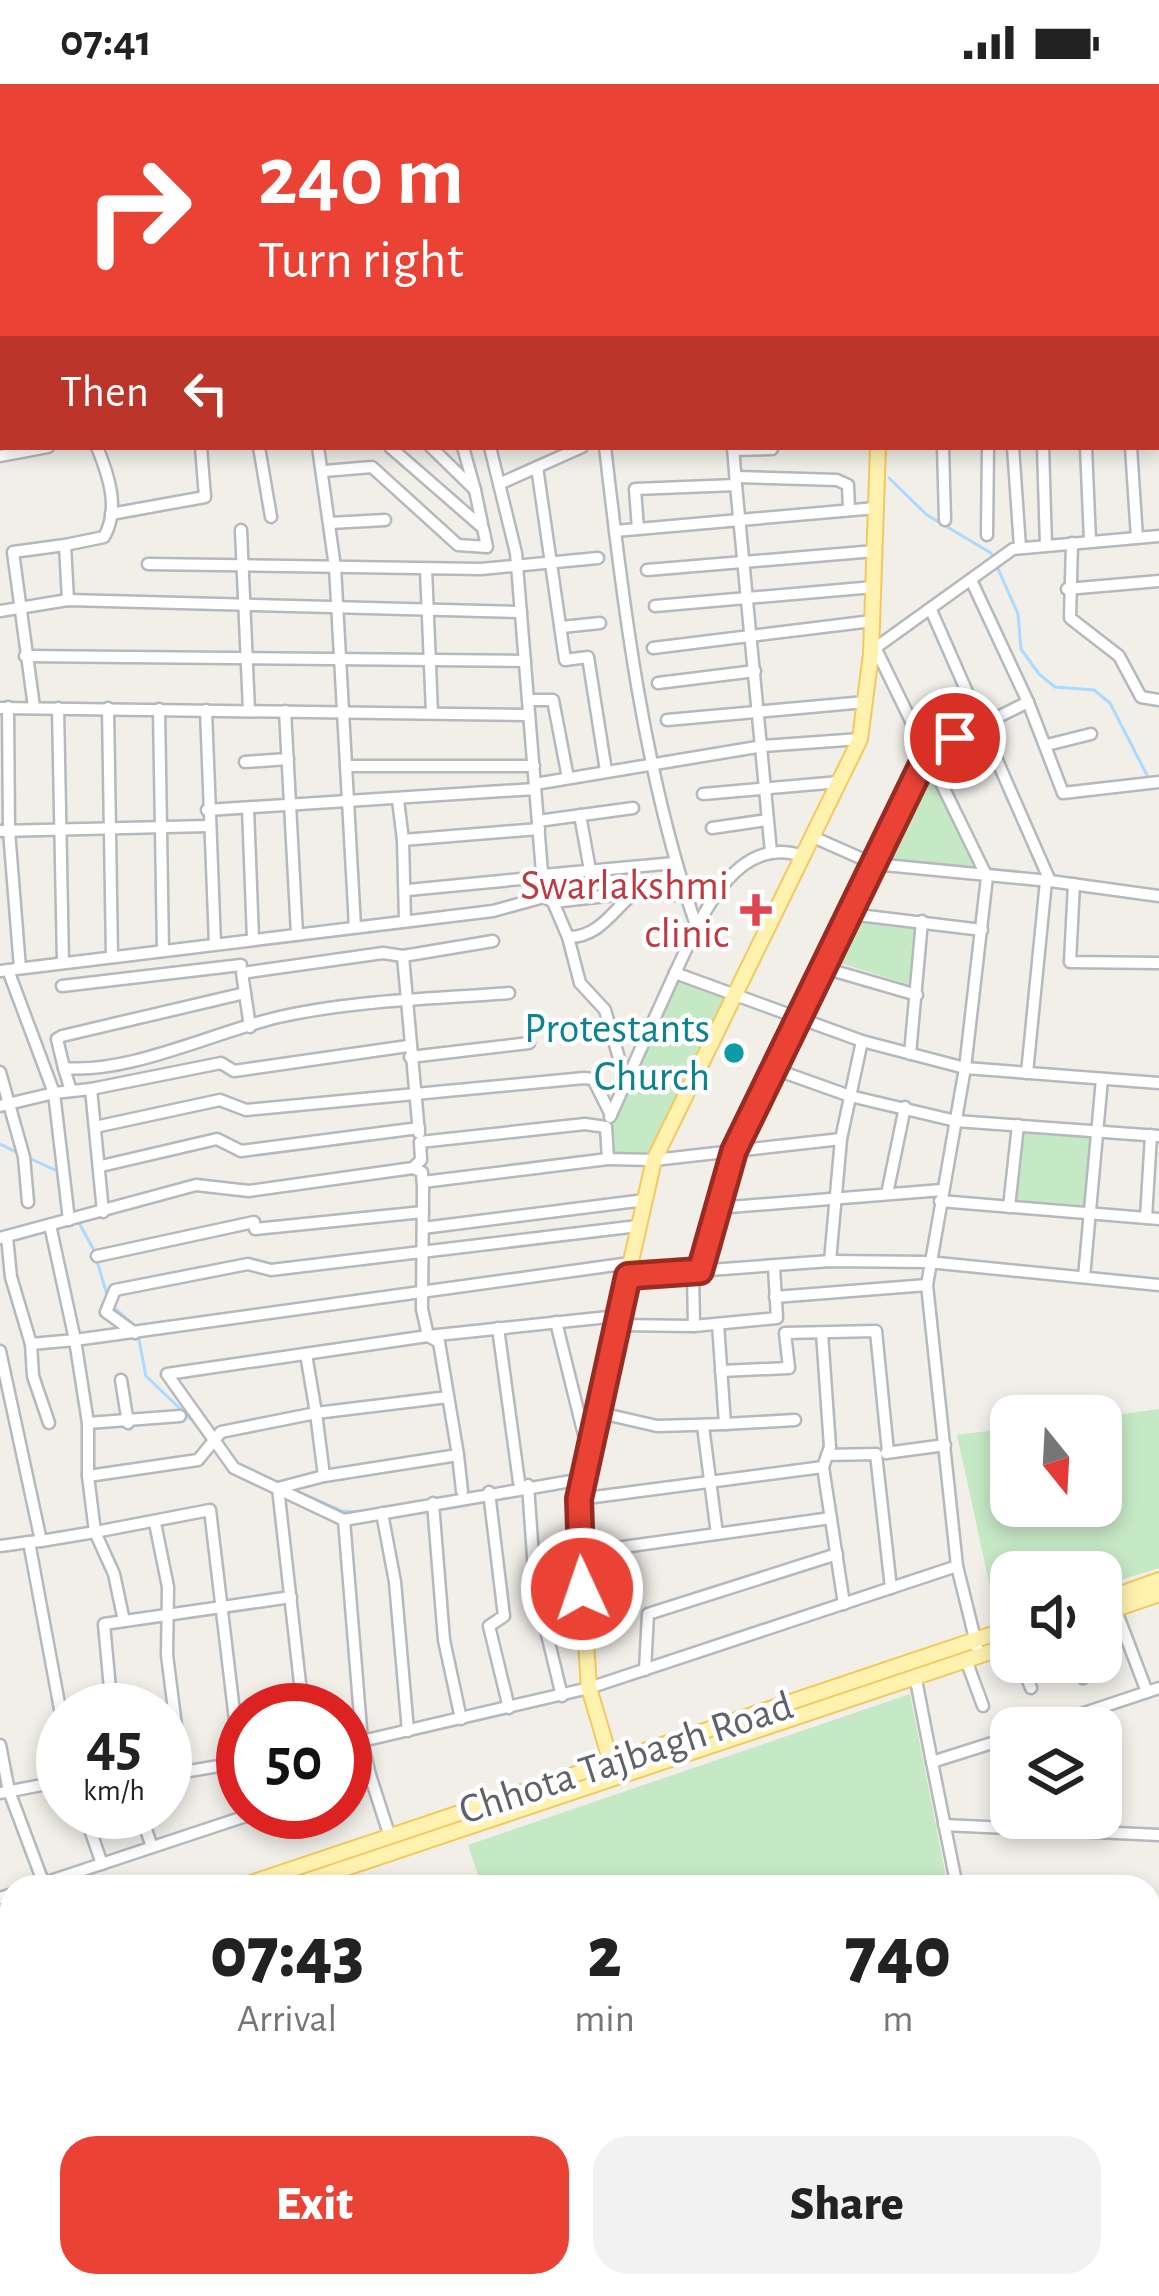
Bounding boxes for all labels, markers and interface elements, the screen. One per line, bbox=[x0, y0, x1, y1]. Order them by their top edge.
text: 07:41 bbox=[60, 19, 152, 64]
icon: right bbox=[60, 132, 216, 288]
text: 240 m bbox=[258, 136, 464, 220]
text: Turn right bbox=[258, 234, 464, 288]
icon: left bbox=[173, 360, 239, 426]
text: Then bbox=[60, 370, 149, 415]
pin bbox=[904, 687, 1006, 789]
icon: arrive bbox=[922, 705, 988, 771]
place label: Swarlakshmi clinic bbox=[520, 865, 729, 955]
marker: Swarlakshmi clinic bbox=[740, 894, 772, 926]
place label: Protestants Church bbox=[524, 1008, 710, 1098]
marker: Protestants Church bbox=[721, 1040, 747, 1066]
north arrow bbox=[990, 1395, 1122, 1527]
map controls bbox=[990, 1395, 1122, 1839]
position arrow bbox=[519, 1526, 645, 1652]
button: sound bbox=[990, 1551, 1122, 1683]
speed limit sign: 50 bbox=[216, 1683, 372, 1839]
street label: Chhota Tajbagh Road bbox=[454, 1684, 798, 1832]
button: layers bbox=[990, 1707, 1122, 1839]
text: 45 bbox=[86, 1716, 142, 1776]
text: km/h bbox=[83, 1776, 145, 1806]
text: 07:43 bbox=[210, 1918, 364, 1990]
text: 2 bbox=[587, 1918, 622, 1990]
text: 740 bbox=[845, 1918, 951, 1990]
text: Arrival bbox=[237, 2000, 337, 2039]
text: min bbox=[574, 2000, 635, 2039]
text: m bbox=[882, 2000, 914, 2039]
button: Exit bbox=[60, 2136, 569, 2274]
button: Share bbox=[593, 2136, 1101, 2274]

